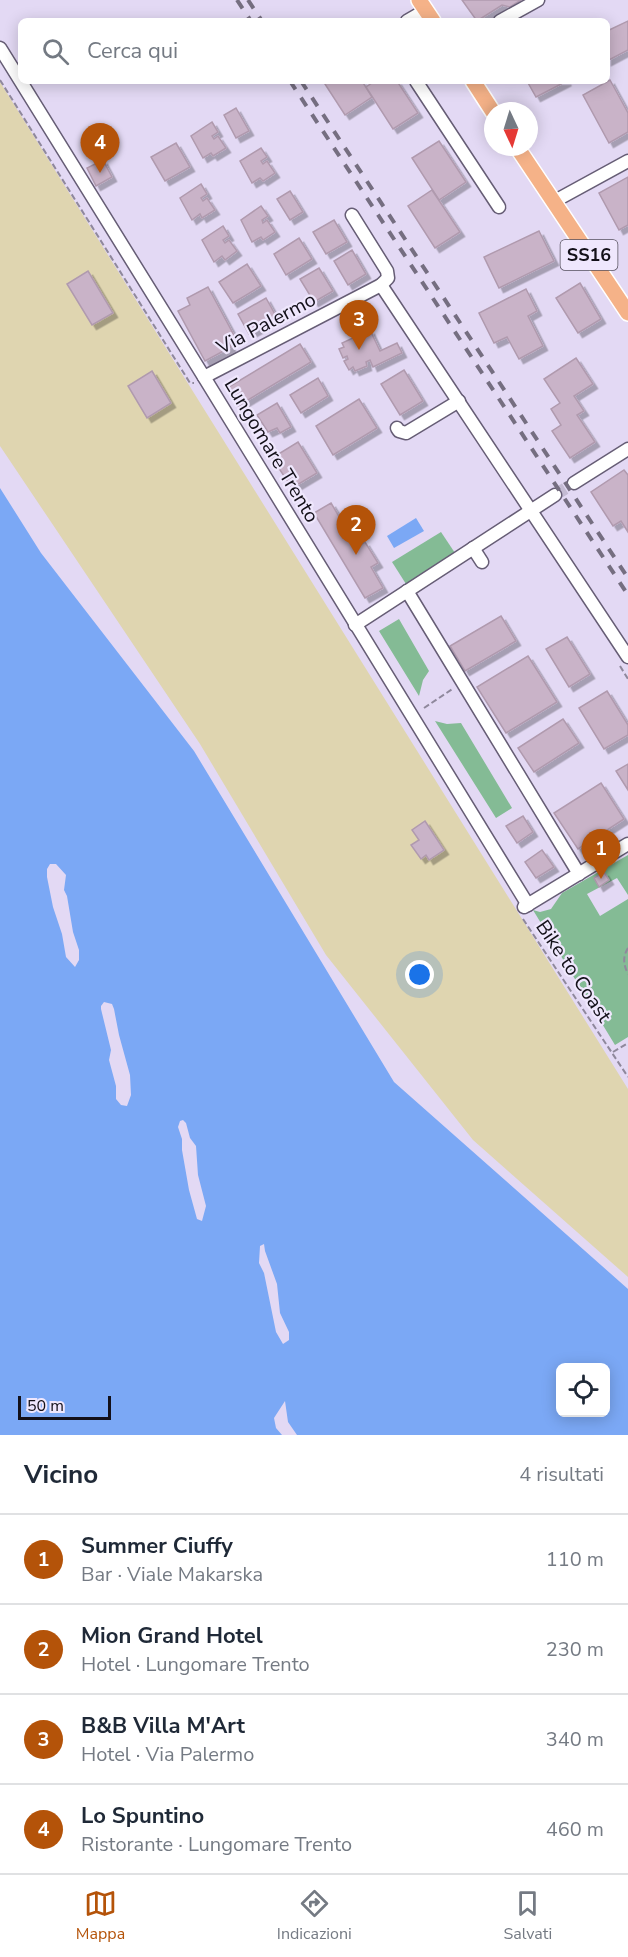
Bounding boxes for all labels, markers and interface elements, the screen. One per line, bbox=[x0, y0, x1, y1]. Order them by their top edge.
search box bbox=[18, 18, 610, 84]
icon: search bbox=[39, 35, 72, 68]
text: Cerca qui bbox=[87, 36, 178, 66]
north arrow bbox=[484, 102, 538, 156]
pin: 4 bbox=[80, 124, 120, 173]
road number: SS16 bbox=[560, 240, 618, 270]
street label: Via Palermo bbox=[211, 286, 321, 361]
pin: 3 bbox=[340, 300, 378, 350]
street label: Lungomare Trento bbox=[218, 373, 325, 528]
pin: 2 bbox=[336, 506, 376, 555]
pin: 1 bbox=[582, 830, 620, 879]
street label: Bike to Coast bbox=[529, 915, 618, 1029]
your location bbox=[405, 960, 434, 989]
map controls bbox=[556, 1363, 610, 1417]
button: locate bbox=[556, 1363, 610, 1417]
scale bar bbox=[18, 1393, 111, 1420]
text: 50 m bbox=[27, 1395, 64, 1417]
text: Vicino bbox=[24, 1457, 98, 1492]
text: 4 risultati bbox=[519, 1461, 604, 1488]
text: Summer Ciuffy bbox=[81, 1531, 233, 1561]
text: 1 bbox=[38, 1546, 50, 1573]
text: 110 m bbox=[546, 1546, 604, 1573]
text: Bar · Viale Makarska bbox=[81, 1561, 263, 1588]
text: Mion Grand Hotel bbox=[81, 1621, 263, 1651]
text: 2 bbox=[38, 1636, 50, 1663]
text: 230 m bbox=[546, 1636, 604, 1663]
text: Hotel · Lungomare Trento bbox=[81, 1651, 310, 1678]
text: B&B Villa M'Art bbox=[81, 1711, 245, 1741]
text: 3 bbox=[38, 1726, 50, 1753]
text: 340 m bbox=[546, 1726, 604, 1753]
text: Hotel · Via Palermo bbox=[81, 1741, 254, 1768]
text: Lo Spuntino bbox=[81, 1801, 204, 1831]
text: 4 bbox=[38, 1816, 50, 1843]
text: 460 m bbox=[546, 1816, 604, 1843]
text: Ristorante · Lungomare Trento bbox=[81, 1831, 352, 1858]
tab: Mappa bbox=[76, 1887, 125, 1945]
tab: Indicazioni bbox=[277, 1887, 352, 1945]
tab: Salvati bbox=[503, 1887, 552, 1945]

